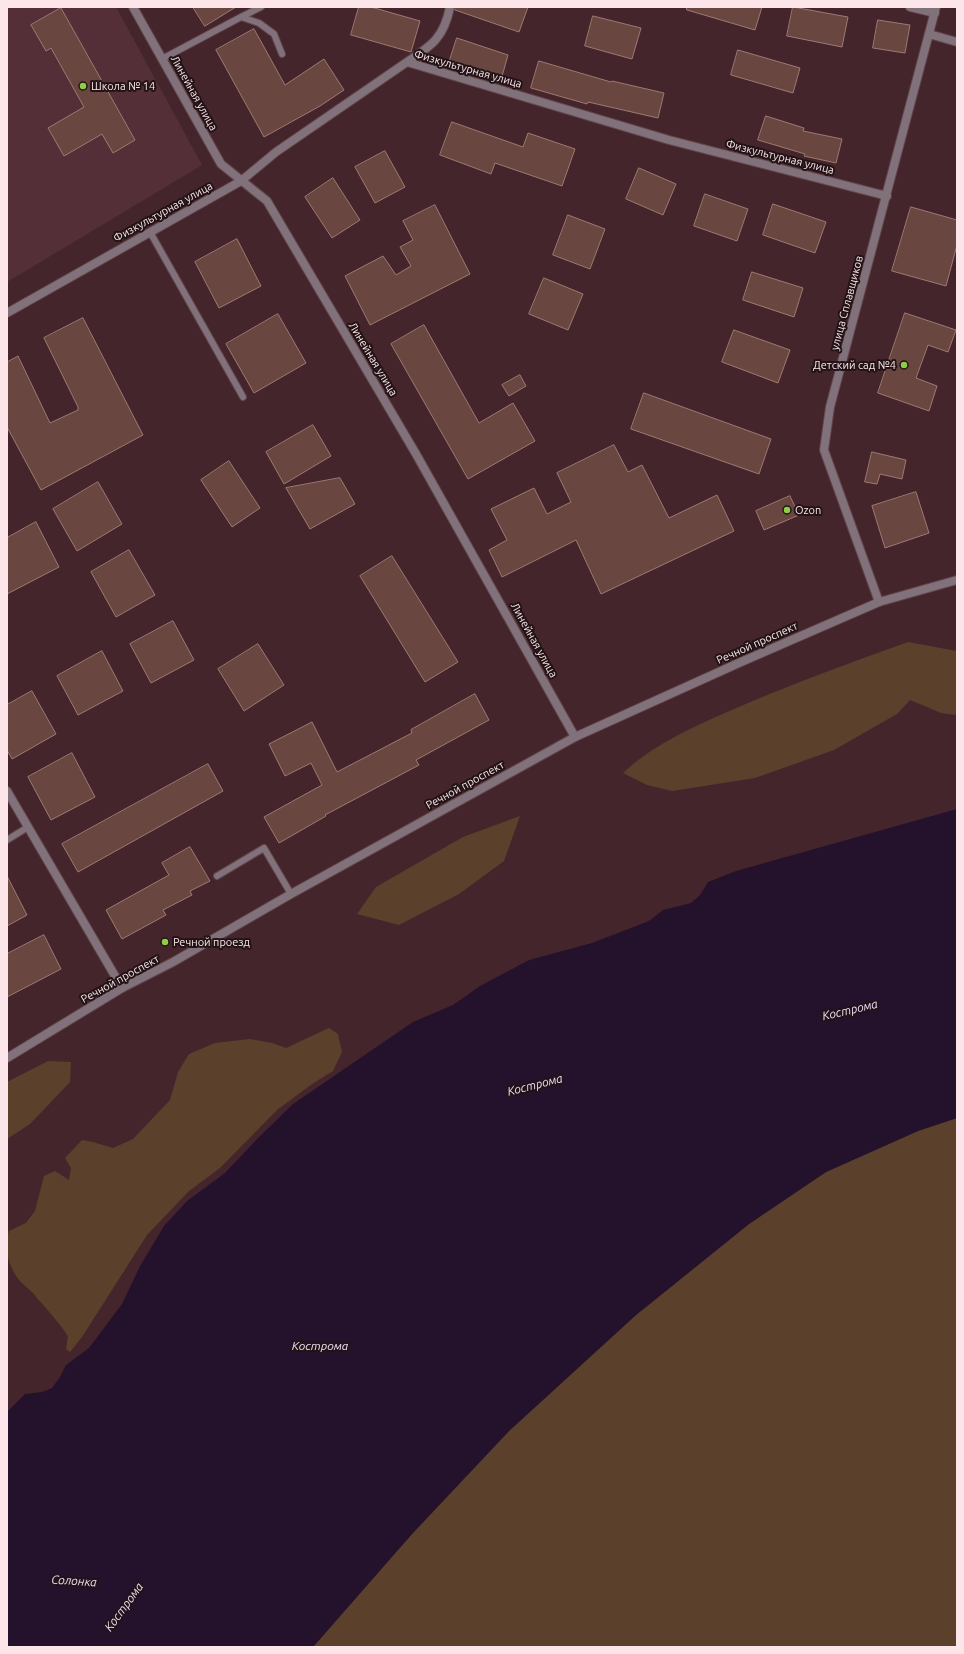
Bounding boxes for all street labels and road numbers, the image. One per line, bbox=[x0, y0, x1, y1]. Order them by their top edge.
street label: Физкультурная улица bbox=[413, 47, 523, 91]
street label: Линейная улица bbox=[168, 53, 220, 133]
street label: Физкультурная улица bbox=[724, 137, 836, 177]
street label: Физкультурная улица bbox=[111, 179, 215, 245]
street label: улица Сплавщиков bbox=[828, 254, 866, 352]
street label: Линейная улица bbox=[346, 320, 400, 398]
street label: Линейная улица bbox=[508, 600, 560, 680]
street label: Речной проспект bbox=[714, 619, 800, 667]
street label: Речной проспект bbox=[424, 758, 506, 812]
street label: Речной проспект bbox=[79, 952, 161, 1006]

